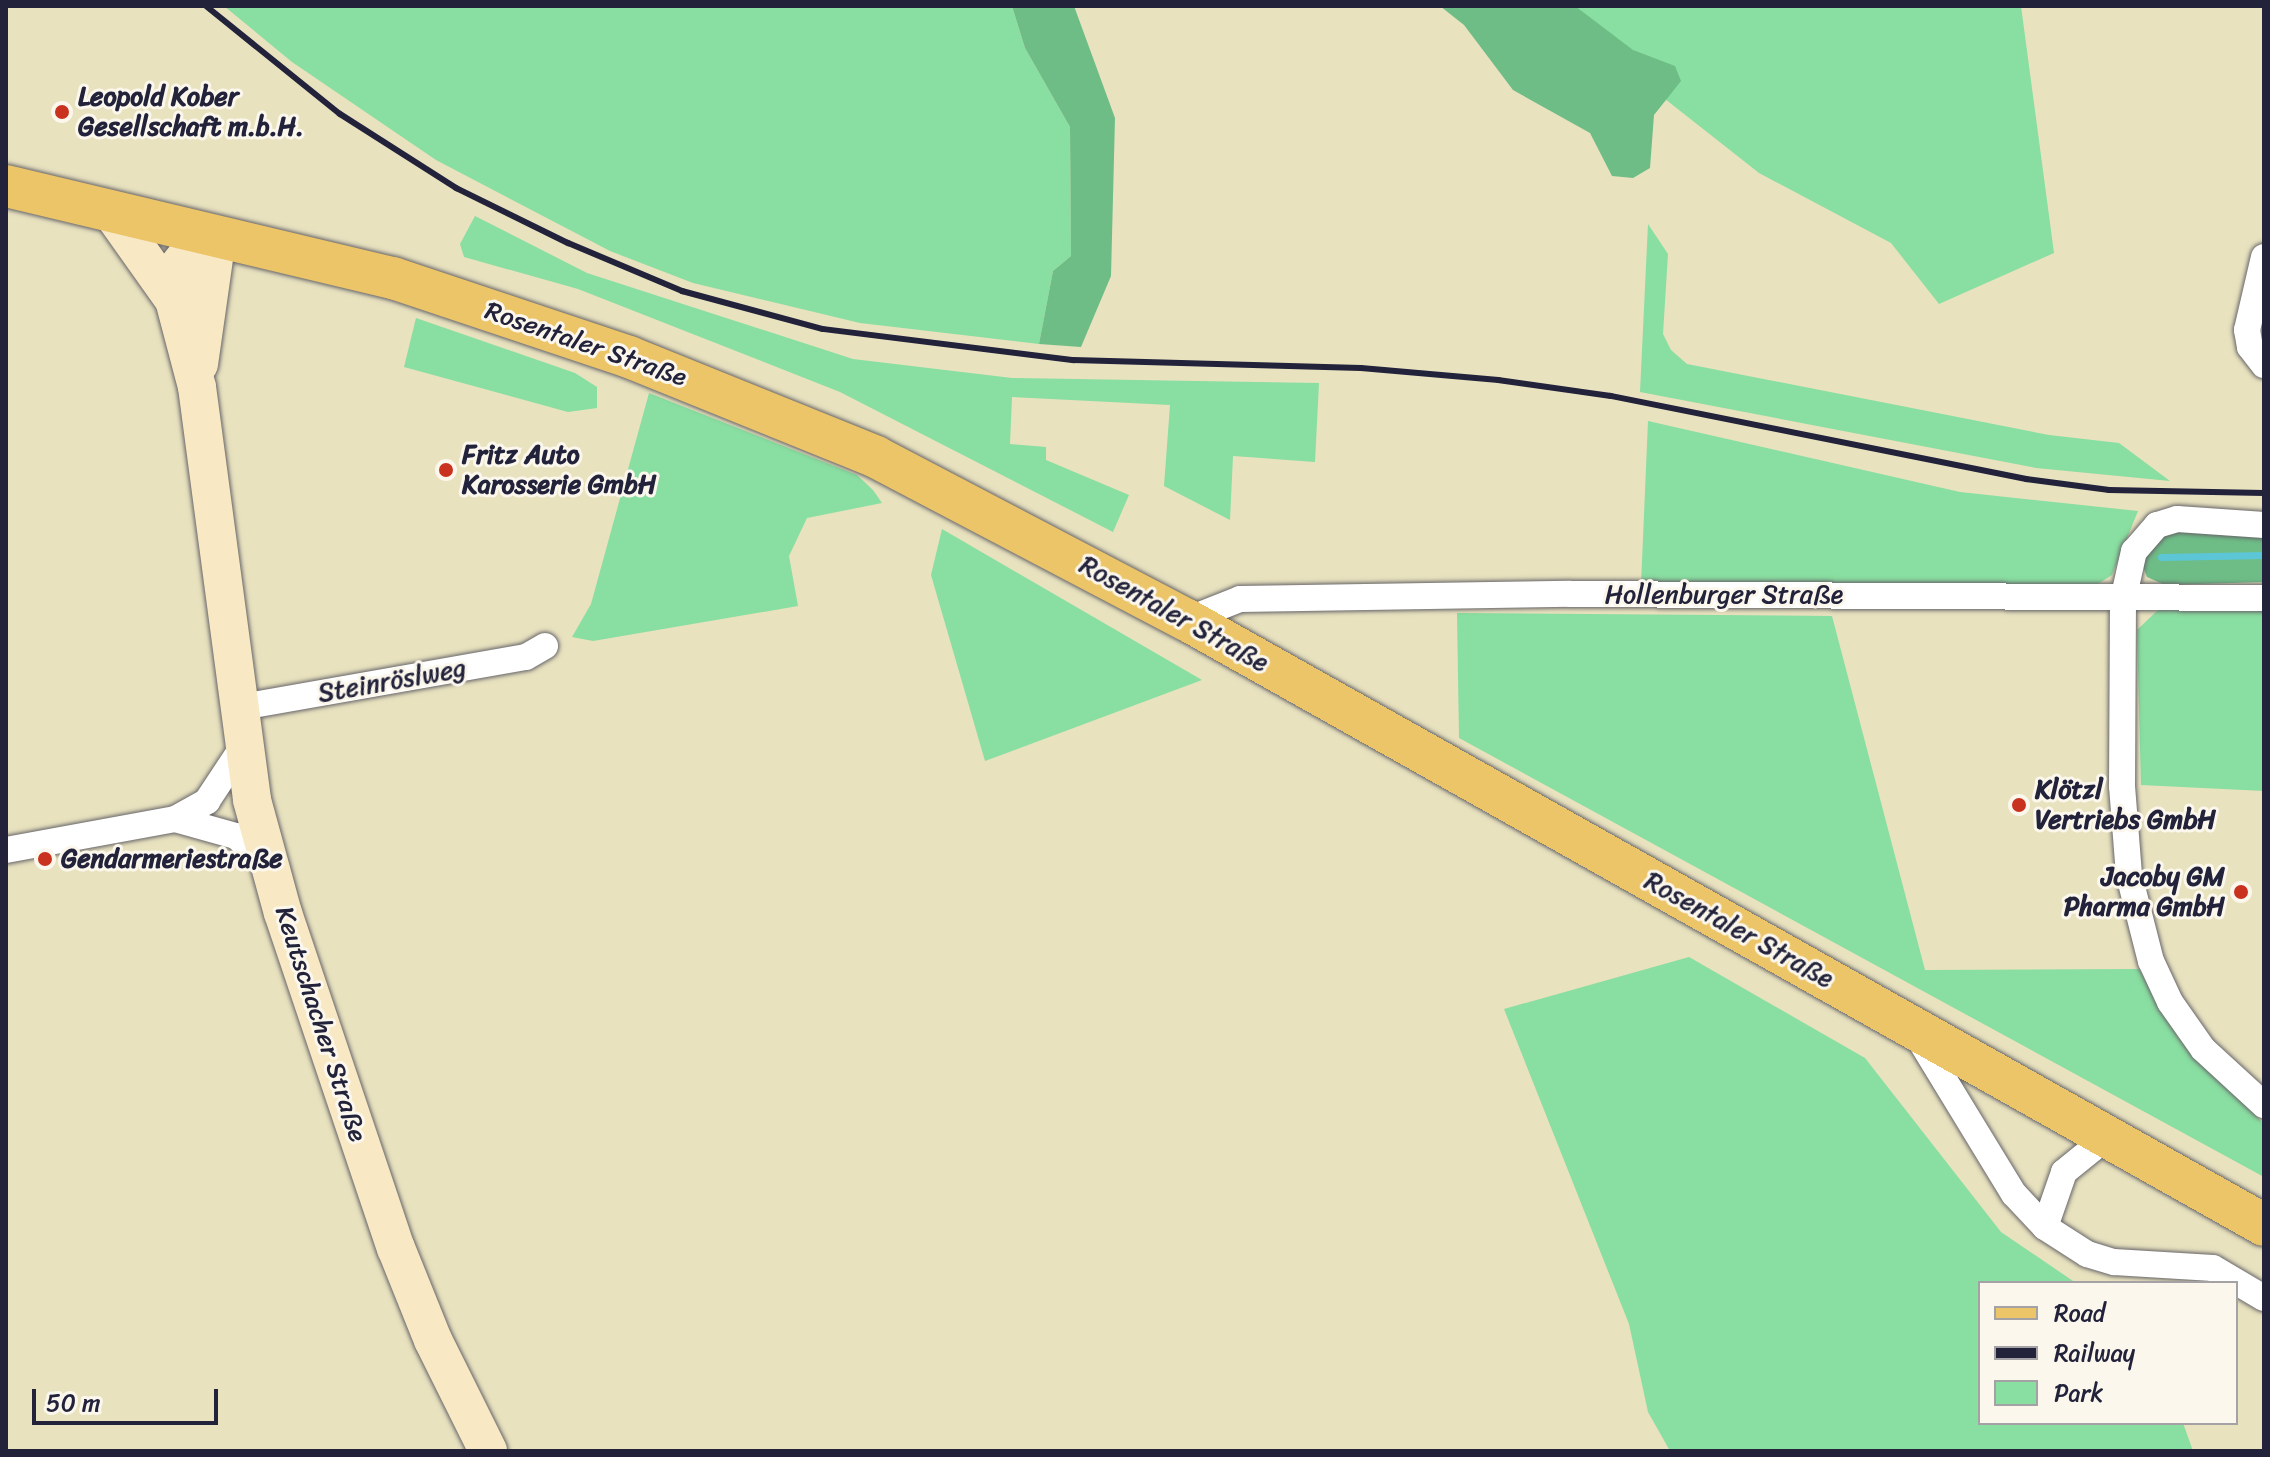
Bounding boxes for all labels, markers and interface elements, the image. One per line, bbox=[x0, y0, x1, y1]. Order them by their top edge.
place label: Leopold Kober Gesellschaft m.b.H. bbox=[78, 81, 304, 142]
marker: Leopold Kober Gesellschaft m.b.H. bbox=[53, 103, 71, 121]
street label: Rosentaler Straße bbox=[480, 295, 692, 393]
place label: Fritz Auto Karosserie GmbH bbox=[462, 439, 656, 500]
marker: Fritz Auto Karosserie GmbH bbox=[437, 461, 455, 479]
street label: Rosentaler Straße bbox=[1073, 549, 1275, 679]
street label: Hollenburger Straße bbox=[1604, 579, 1844, 611]
street label: Steinröslweg bbox=[315, 653, 469, 709]
place label: Klötzl Vertriebs GmbH bbox=[2035, 774, 2216, 836]
marker: Klötzl Vertriebs GmbH bbox=[2010, 796, 2028, 814]
place label: Gendarmeriestraße bbox=[61, 843, 283, 875]
marker: Gendarmeriestraße bbox=[36, 850, 54, 868]
place label: Jacoby GM Pharma GmbH bbox=[2064, 861, 2225, 922]
street label: Rosentaler Straße bbox=[1638, 865, 1840, 995]
marker: Jacoby GM Pharma GmbH bbox=[2232, 883, 2250, 901]
street label: Keutschacher Straße bbox=[268, 902, 374, 1146]
legend bbox=[1978, 1281, 2238, 1425]
text: Road bbox=[2054, 1292, 2105, 1334]
text: Railway bbox=[2054, 1332, 2135, 1374]
text: Park bbox=[2054, 1372, 2103, 1414]
scale bar bbox=[36, 1373, 222, 1423]
text: 50 m bbox=[46, 1382, 101, 1424]

